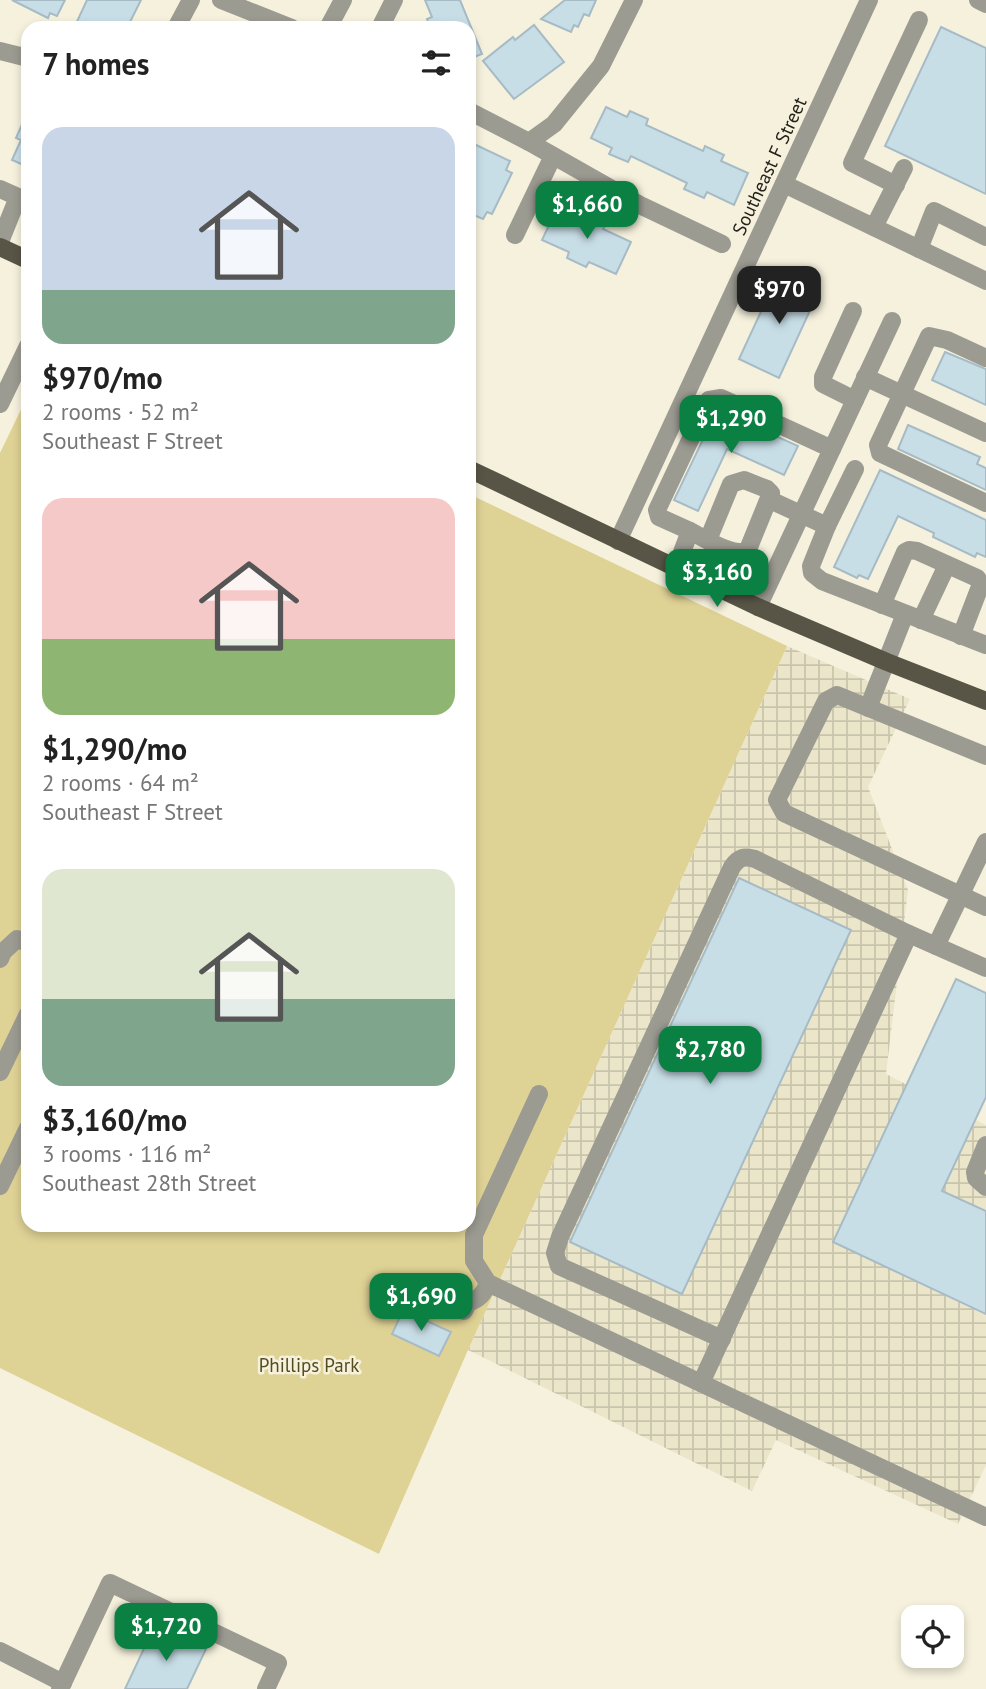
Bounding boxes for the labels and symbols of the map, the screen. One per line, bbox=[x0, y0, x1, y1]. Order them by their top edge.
street label: Southeast F Street bbox=[727, 93, 812, 239]
pin: $1,660 bbox=[530, 182, 644, 241]
pin: $970 bbox=[738, 266, 820, 326]
pin: $1,290 bbox=[674, 396, 788, 455]
pin: $3,160 bbox=[660, 550, 774, 609]
pin: $2,780 bbox=[653, 1026, 767, 1086]
pin: $1,690 bbox=[364, 1274, 478, 1333]
park label: Phillips Park bbox=[259, 1353, 359, 1377]
pin: $1,720 bbox=[109, 1604, 223, 1663]

